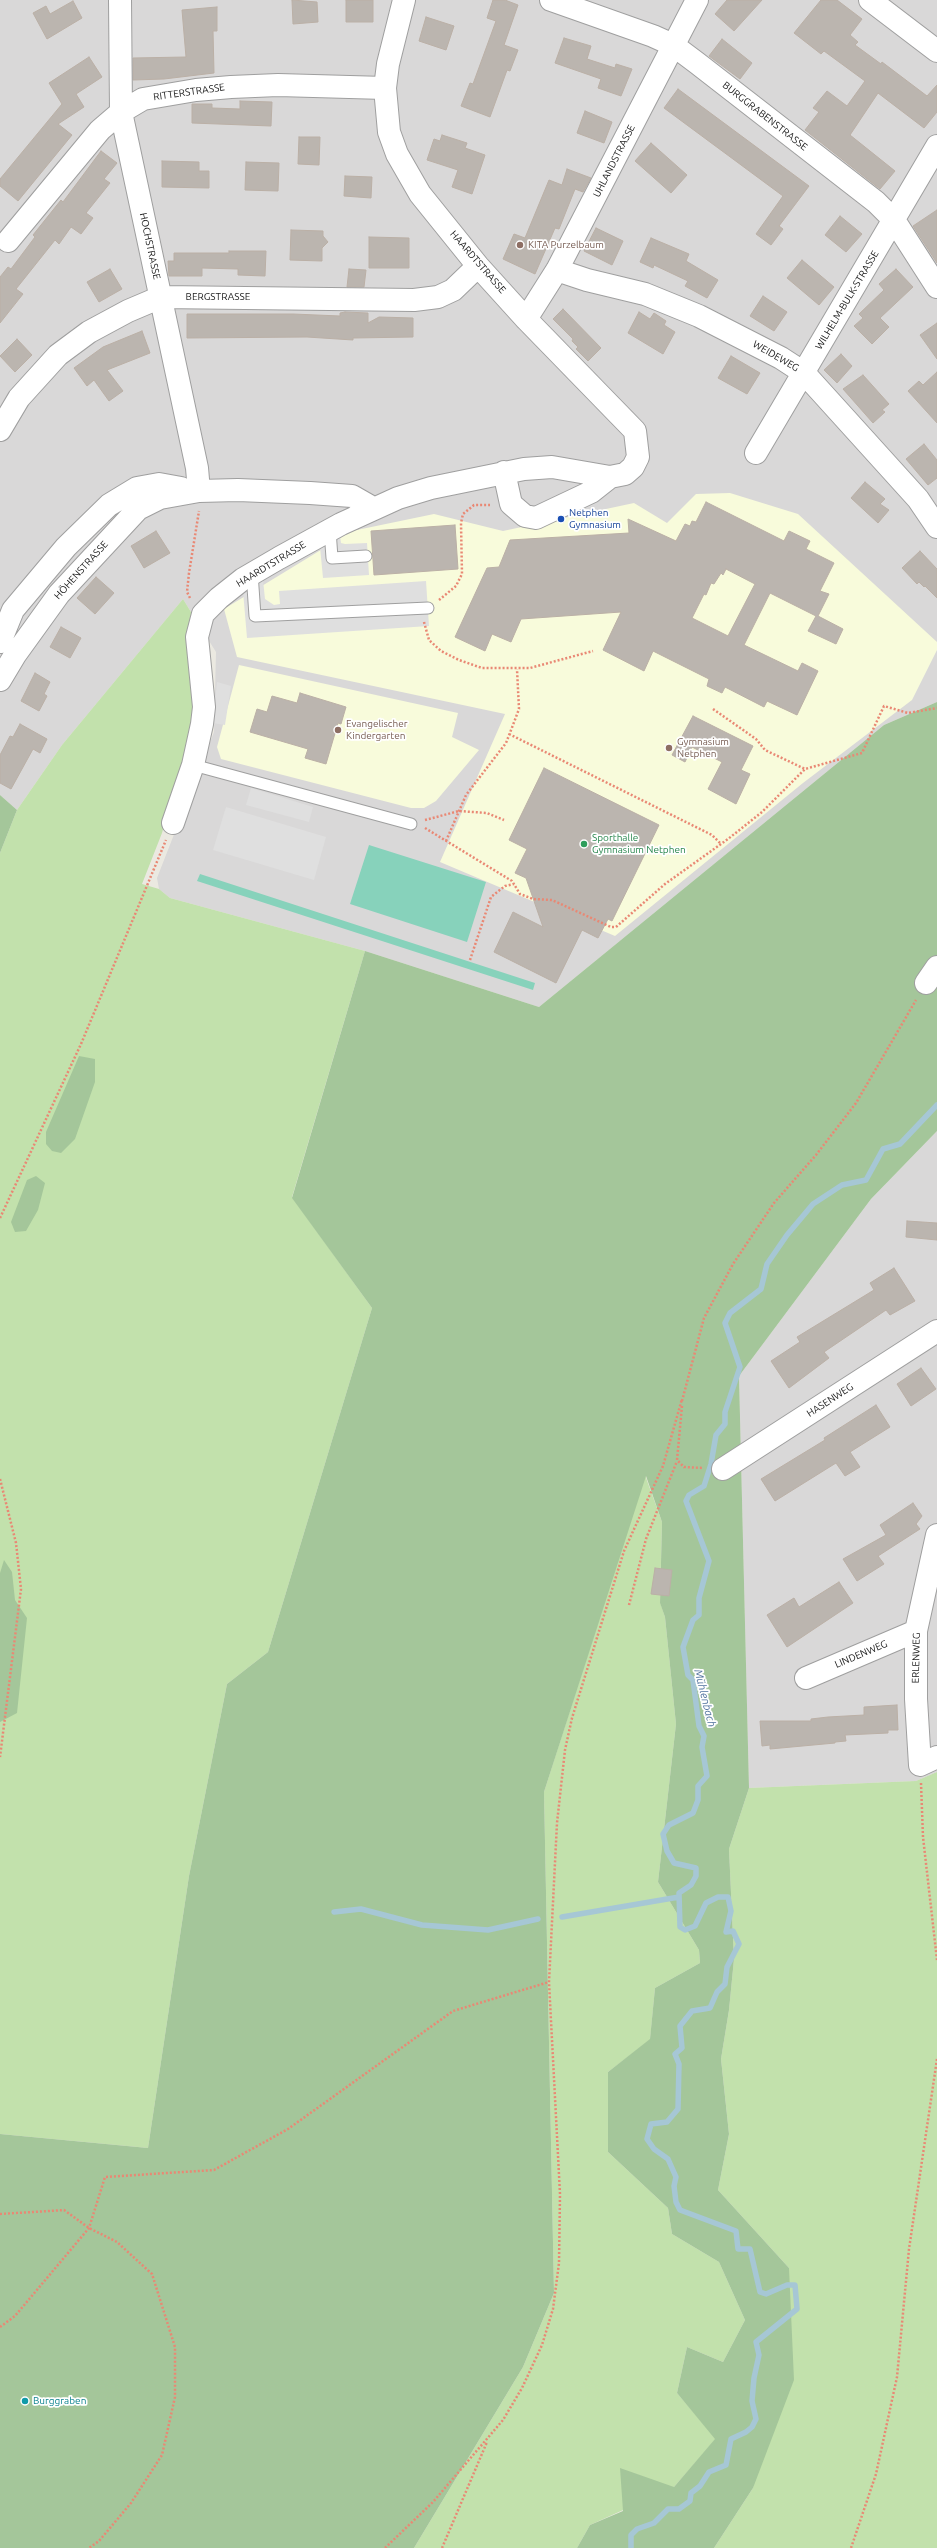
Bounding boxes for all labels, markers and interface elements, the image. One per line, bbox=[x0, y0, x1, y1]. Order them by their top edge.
street label: BURGGRABENSTRASSE bbox=[720, 79, 810, 153]
street label: RITTERSTRASSE bbox=[152, 81, 226, 103]
street label: UHLANDSTRASSE bbox=[591, 123, 637, 199]
street label: HOCHSTRASSE bbox=[137, 212, 163, 280]
street label: HAARDTSTRASSE bbox=[448, 228, 508, 296]
place label: KITA Purzelbaum bbox=[528, 239, 604, 251]
marker: KITA Purzelbaum bbox=[515, 240, 525, 250]
street label: WILHELM-BULK-STRASSE bbox=[813, 248, 881, 352]
street label: BERGSTRASSE bbox=[186, 291, 250, 303]
street label: WEIDEWEG bbox=[751, 338, 801, 374]
place label: Netphen Gymnasium bbox=[569, 507, 621, 530]
marker: Netphen Gymnasium bbox=[556, 514, 566, 524]
street label: HÖHENSTRASSE bbox=[52, 538, 110, 602]
street label: HAARDTSTRASSE bbox=[234, 539, 308, 589]
place label: Evangelischer Kindergarten bbox=[346, 718, 408, 742]
marker: Evangelischer Kindergarten bbox=[333, 725, 343, 735]
place label: Gymnasium Netphen bbox=[677, 736, 729, 760]
marker: Gymnasium Netphen bbox=[664, 743, 674, 753]
place label: Sporthalle Gymnasium Netphen bbox=[592, 832, 686, 856]
marker: Sporthalle Gymnasium Netphen bbox=[579, 839, 589, 849]
street label: HASENWEG bbox=[805, 1381, 855, 1419]
street label: ERLENWEG bbox=[910, 1632, 922, 1684]
street label: LINDENWEG bbox=[833, 1638, 889, 1670]
water label: Mühlenbach bbox=[691, 1668, 719, 1728]
place label: Burggraben bbox=[33, 2395, 86, 2407]
marker: Burggraben bbox=[20, 2396, 30, 2406]

